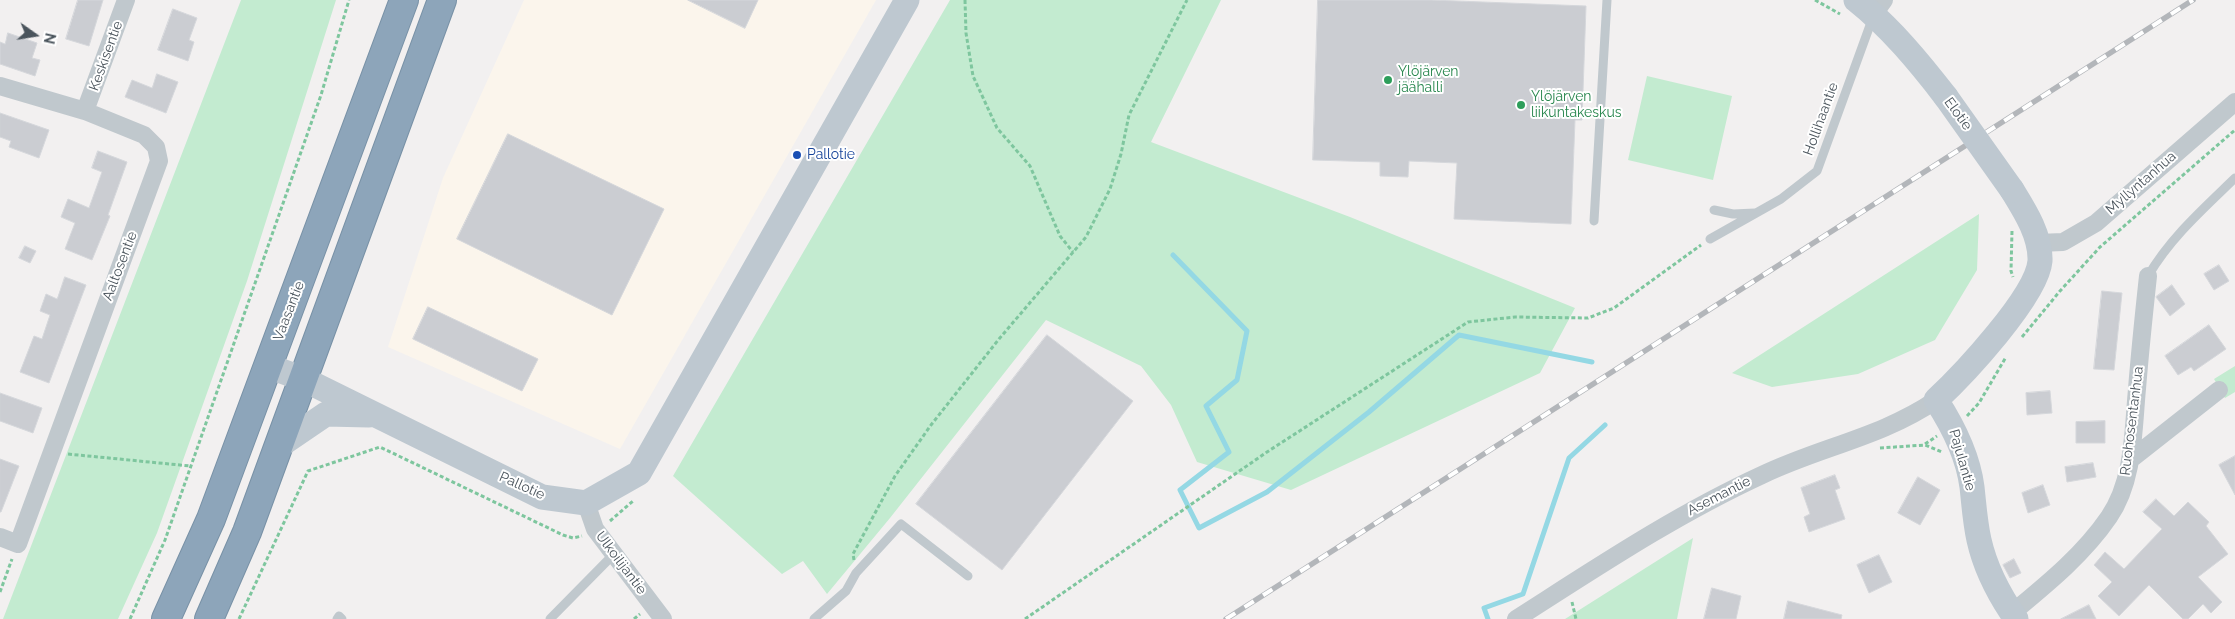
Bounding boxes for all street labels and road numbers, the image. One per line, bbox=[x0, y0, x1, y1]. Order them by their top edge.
street label: Keskisentie bbox=[86, 19, 126, 93]
street label: Hollihaantie bbox=[1800, 80, 1842, 158]
street label: Elotie bbox=[1940, 94, 1976, 134]
street label: Myllyntanhua bbox=[2102, 148, 2180, 218]
street label: Aaltosentie bbox=[99, 229, 141, 303]
street label: Vaasantie bbox=[270, 279, 308, 343]
street label: Ruohosentanhua bbox=[2117, 365, 2147, 477]
street label: Pajulantie bbox=[1945, 427, 1979, 493]
street label: Pallotie bbox=[497, 469, 547, 503]
street label: Asemantie bbox=[1684, 473, 1754, 519]
street label: Ulkoilijantie bbox=[592, 528, 650, 598]

